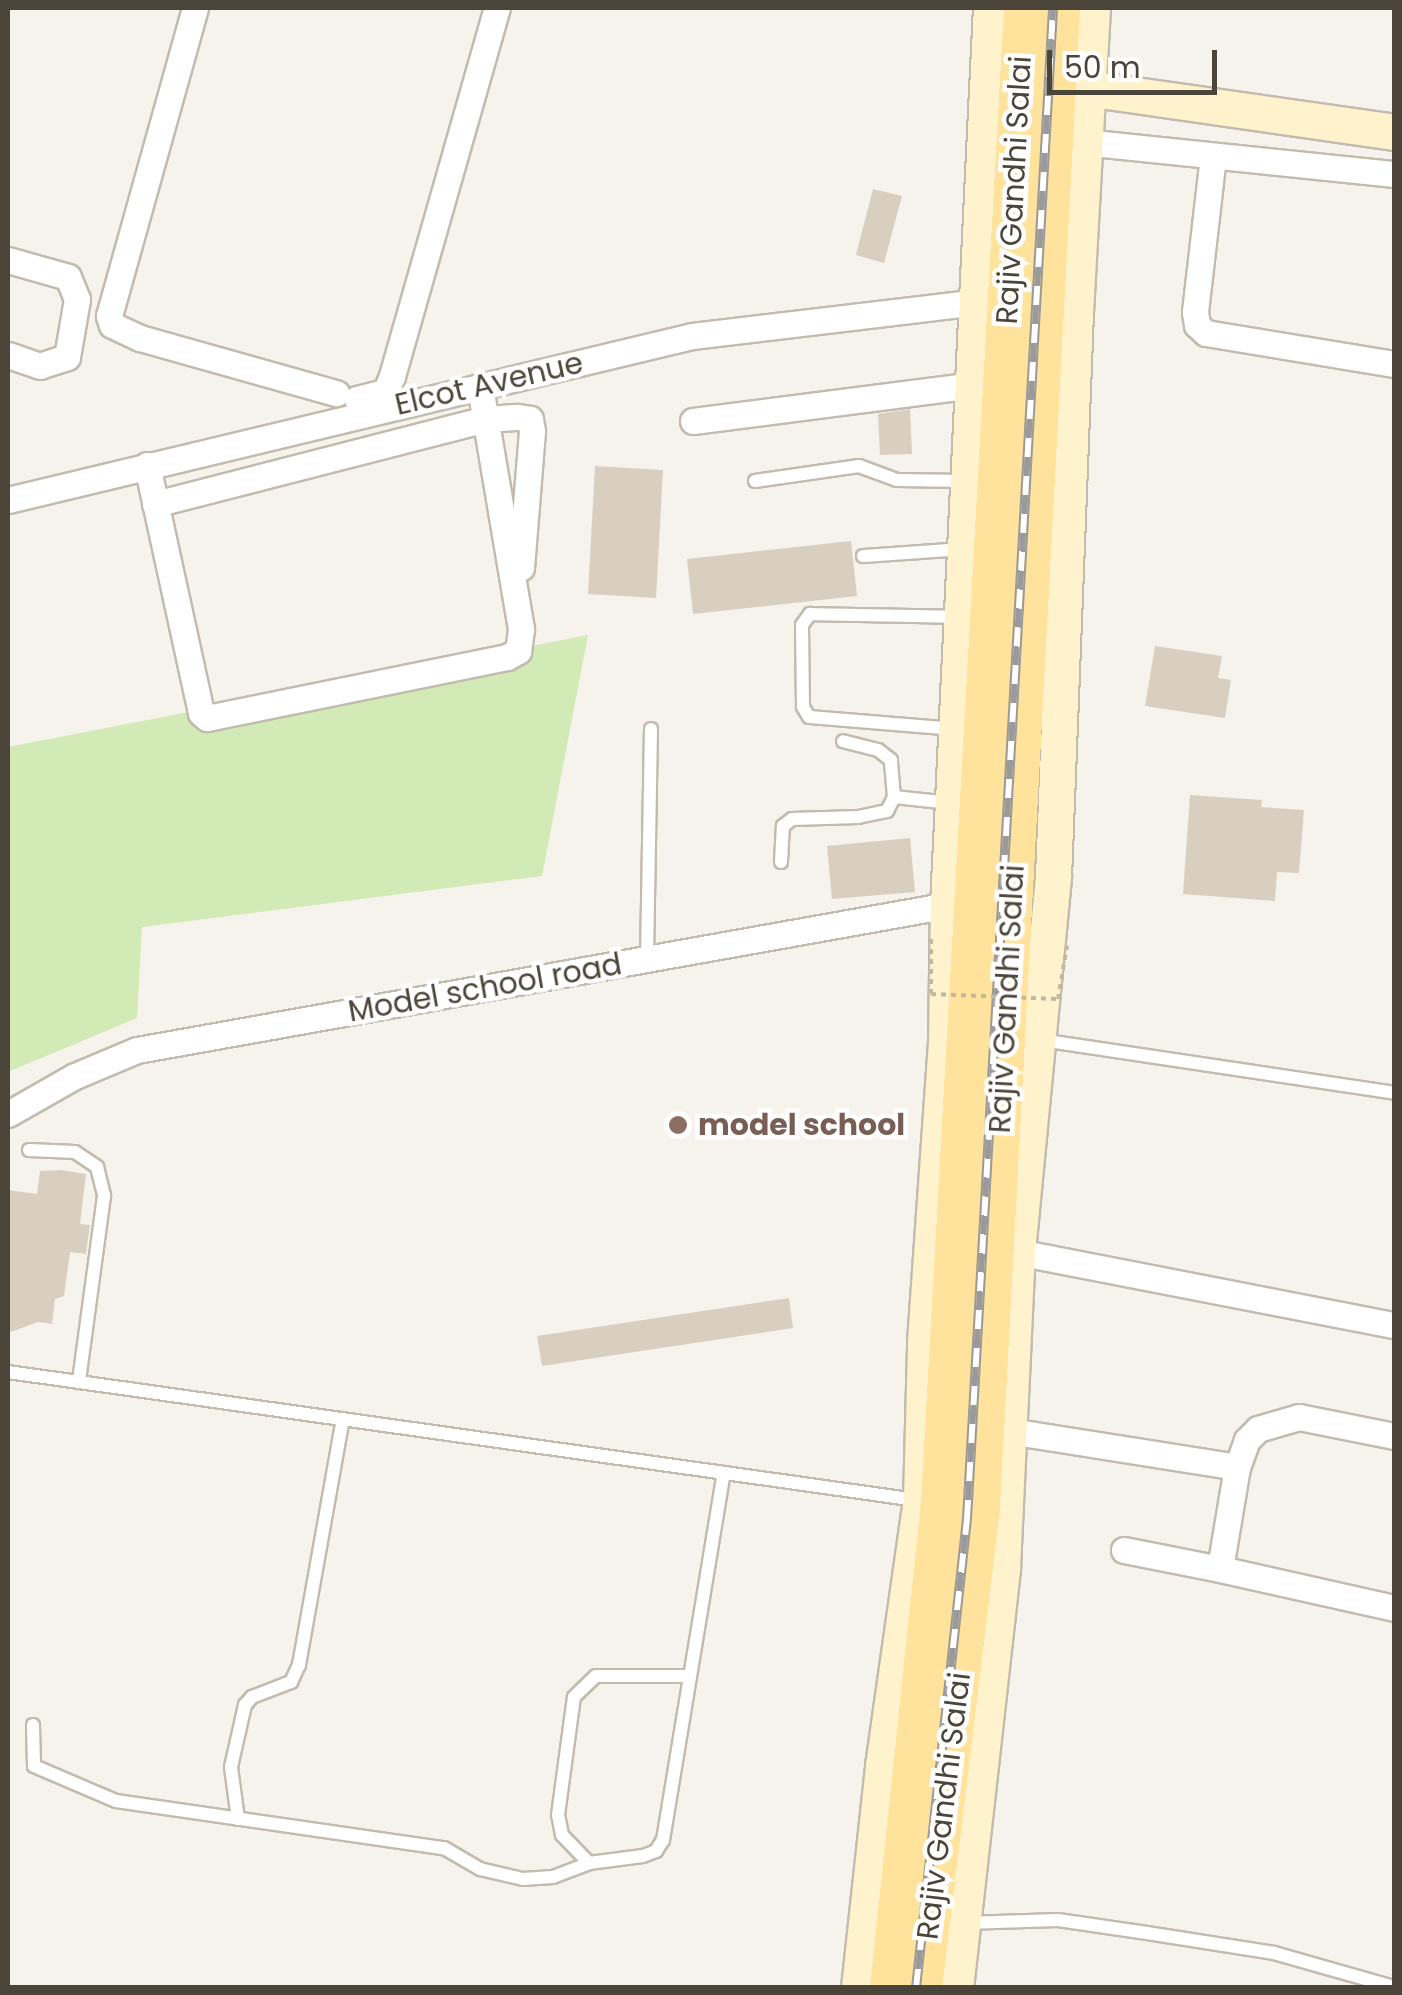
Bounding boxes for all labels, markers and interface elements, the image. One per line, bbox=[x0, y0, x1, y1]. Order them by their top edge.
scale bar bbox=[1052, 30, 1222, 92]
text: 50 m bbox=[1064, 46, 1141, 89]
street label: Rajiv Gandhi Salai bbox=[989, 55, 1039, 325]
street label: Elcot Avenue bbox=[392, 345, 586, 423]
street label: Rajiv Gandhi Salai bbox=[982, 864, 1032, 1134]
street label: Model school road bbox=[345, 946, 625, 1030]
place label: model school bbox=[698, 1107, 905, 1143]
marker: model school bbox=[667, 1114, 689, 1136]
street label: Rajiv Gandhi Salai bbox=[910, 1670, 978, 1942]

